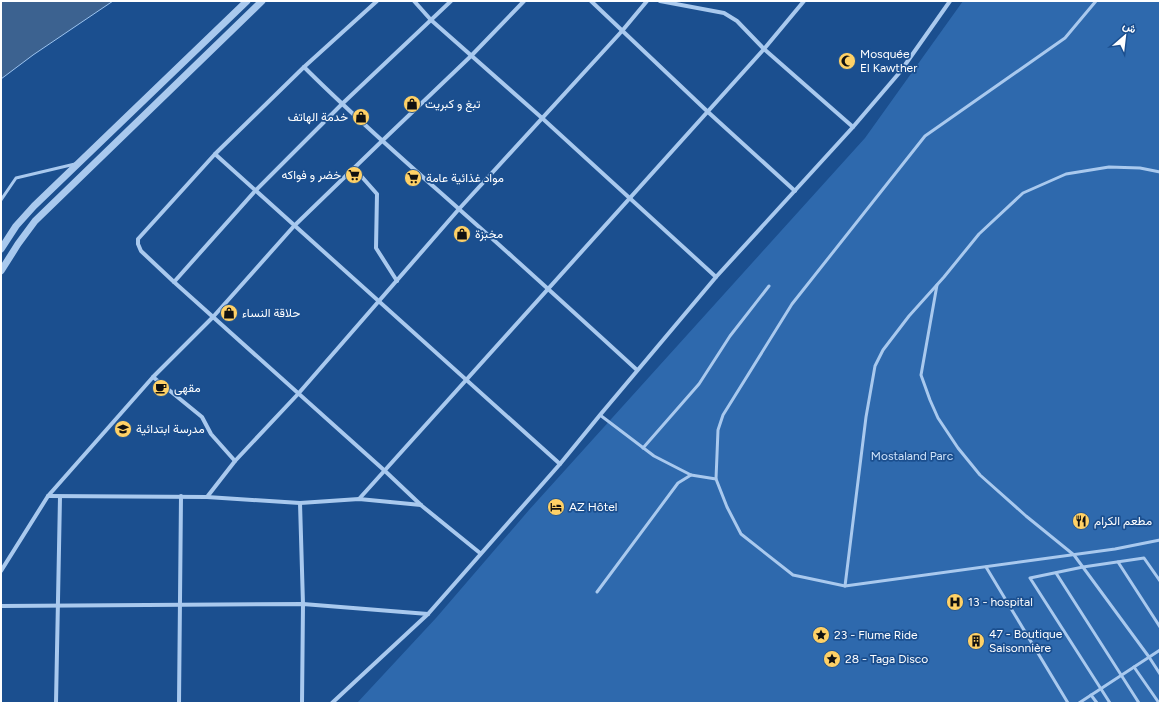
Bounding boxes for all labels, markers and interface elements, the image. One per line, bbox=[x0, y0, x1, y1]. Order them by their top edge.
north arrow bbox=[1105, 16, 1145, 56]
text: ش bbox=[1121, 19, 1138, 36]
place label: Mosquée El Kawther bbox=[860, 47, 917, 75]
mosque icon: Mosquée El Kawther bbox=[837, 51, 857, 71]
shop icon: تبغ و كبريت bbox=[402, 94, 422, 114]
place label: تبغ و كبريت bbox=[425, 97, 481, 113]
shop icon: خدمة الهاتف bbox=[351, 107, 371, 127]
place label: خدمة الهاتف bbox=[288, 110, 348, 125]
supermarket icon: خضر و فواكه bbox=[344, 165, 364, 185]
place label: خضر و فواكه bbox=[282, 168, 341, 183]
supermarket icon: مواد غذائية عامة bbox=[403, 168, 423, 188]
place label: مواد غذائية عامة bbox=[426, 171, 504, 186]
shop icon: مخبزة bbox=[452, 224, 472, 244]
place label: مخبزة bbox=[475, 227, 503, 242]
shop icon: حلاقة النساء bbox=[219, 303, 239, 323]
place label: حلاقة النساء bbox=[242, 306, 300, 320]
cafe icon: مقهى bbox=[151, 378, 171, 398]
place label: مقهى bbox=[174, 381, 201, 396]
school or university icon: مدرسة ابتدائية bbox=[113, 419, 133, 439]
place label: مدرسة ابتدائية bbox=[136, 422, 205, 437]
park label: Mostaland Parc bbox=[871, 449, 954, 463]
hotel icon: AZ Hôtel bbox=[546, 497, 566, 517]
place label: AZ Hôtel bbox=[569, 500, 617, 514]
restaurant icon: مطعم الكرام bbox=[1071, 511, 1091, 531]
place label: مطعم الكرام bbox=[1094, 514, 1152, 529]
hospital icon: 13 - hospital bbox=[945, 592, 965, 612]
place label: 13 - hospital bbox=[968, 595, 1033, 609]
place icon: 23 - Flume Ride bbox=[811, 625, 831, 645]
place label: 47 - Boutique Saisonnière bbox=[989, 627, 1063, 655]
place label: 23 - Flume Ride bbox=[834, 628, 918, 642]
building icon: 47 - Boutique Saisonnière bbox=[966, 631, 986, 651]
place icon: 28 - Taga Disco bbox=[822, 649, 842, 669]
place label: 28 - Taga Disco bbox=[845, 652, 928, 666]

